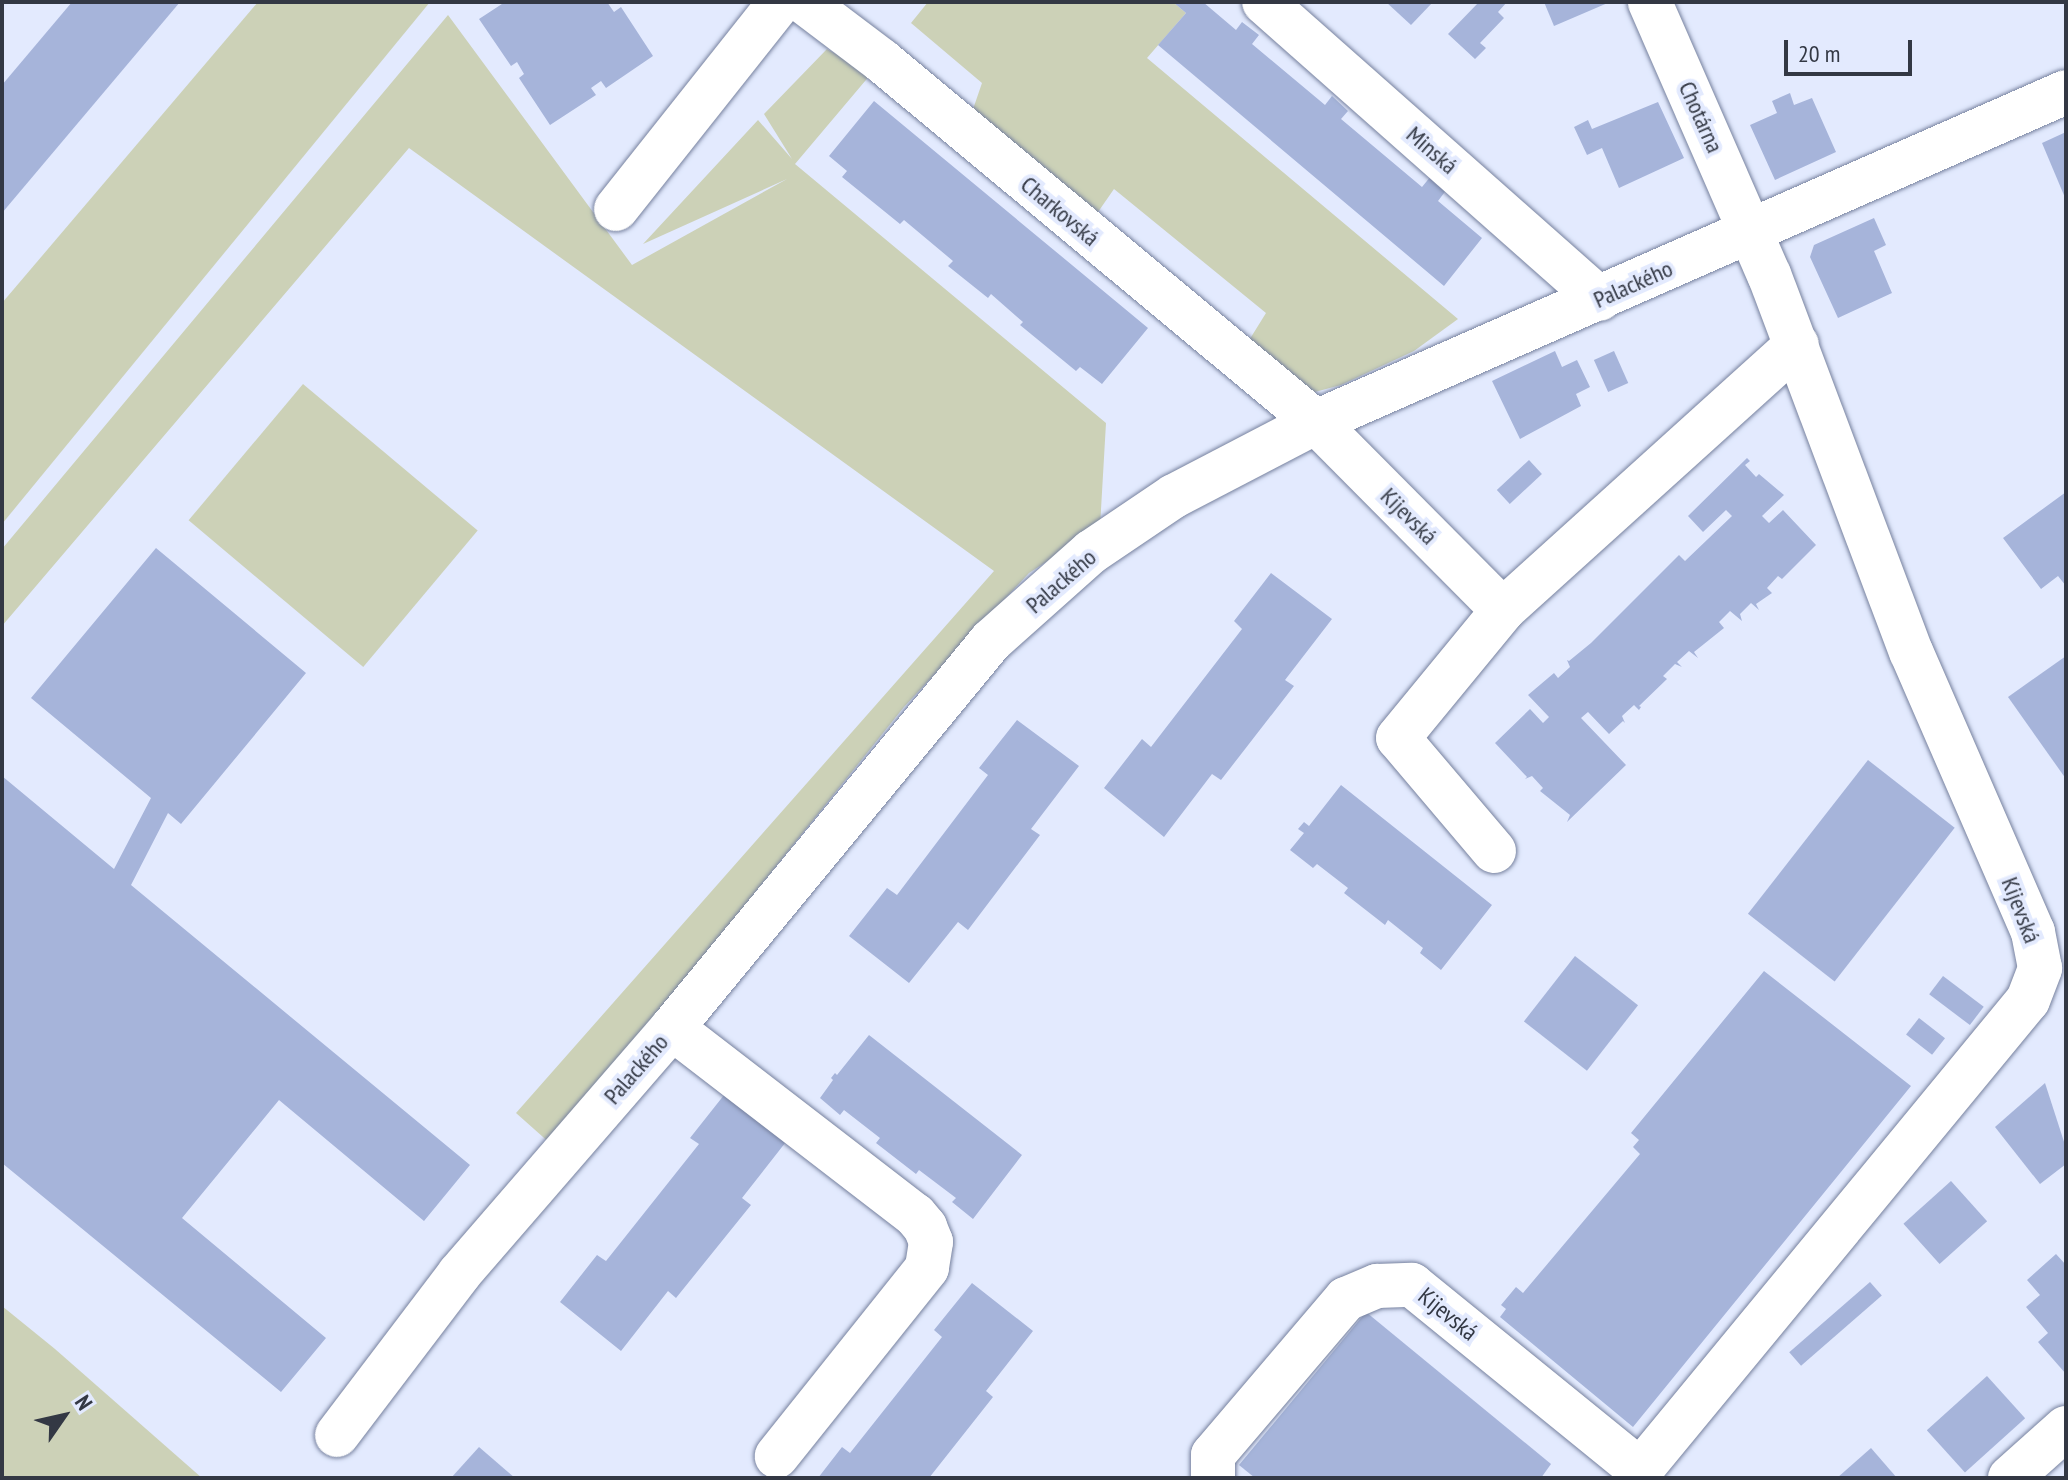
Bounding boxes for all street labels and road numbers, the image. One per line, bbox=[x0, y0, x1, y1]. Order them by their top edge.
street label: Chotárna bbox=[1673, 77, 1729, 157]
street label: Minská bbox=[1401, 120, 1463, 180]
street label: Charkovská bbox=[1015, 170, 1105, 252]
street label: Palackého bbox=[1589, 254, 1677, 314]
street label: Kijevská bbox=[1375, 482, 1443, 550]
street label: Palackého bbox=[1020, 543, 1102, 619]
street label: Kijevská bbox=[1995, 873, 2047, 947]
street label: Palackého bbox=[598, 1028, 674, 1110]
street label: Kijevská bbox=[1412, 1281, 1484, 1347]

